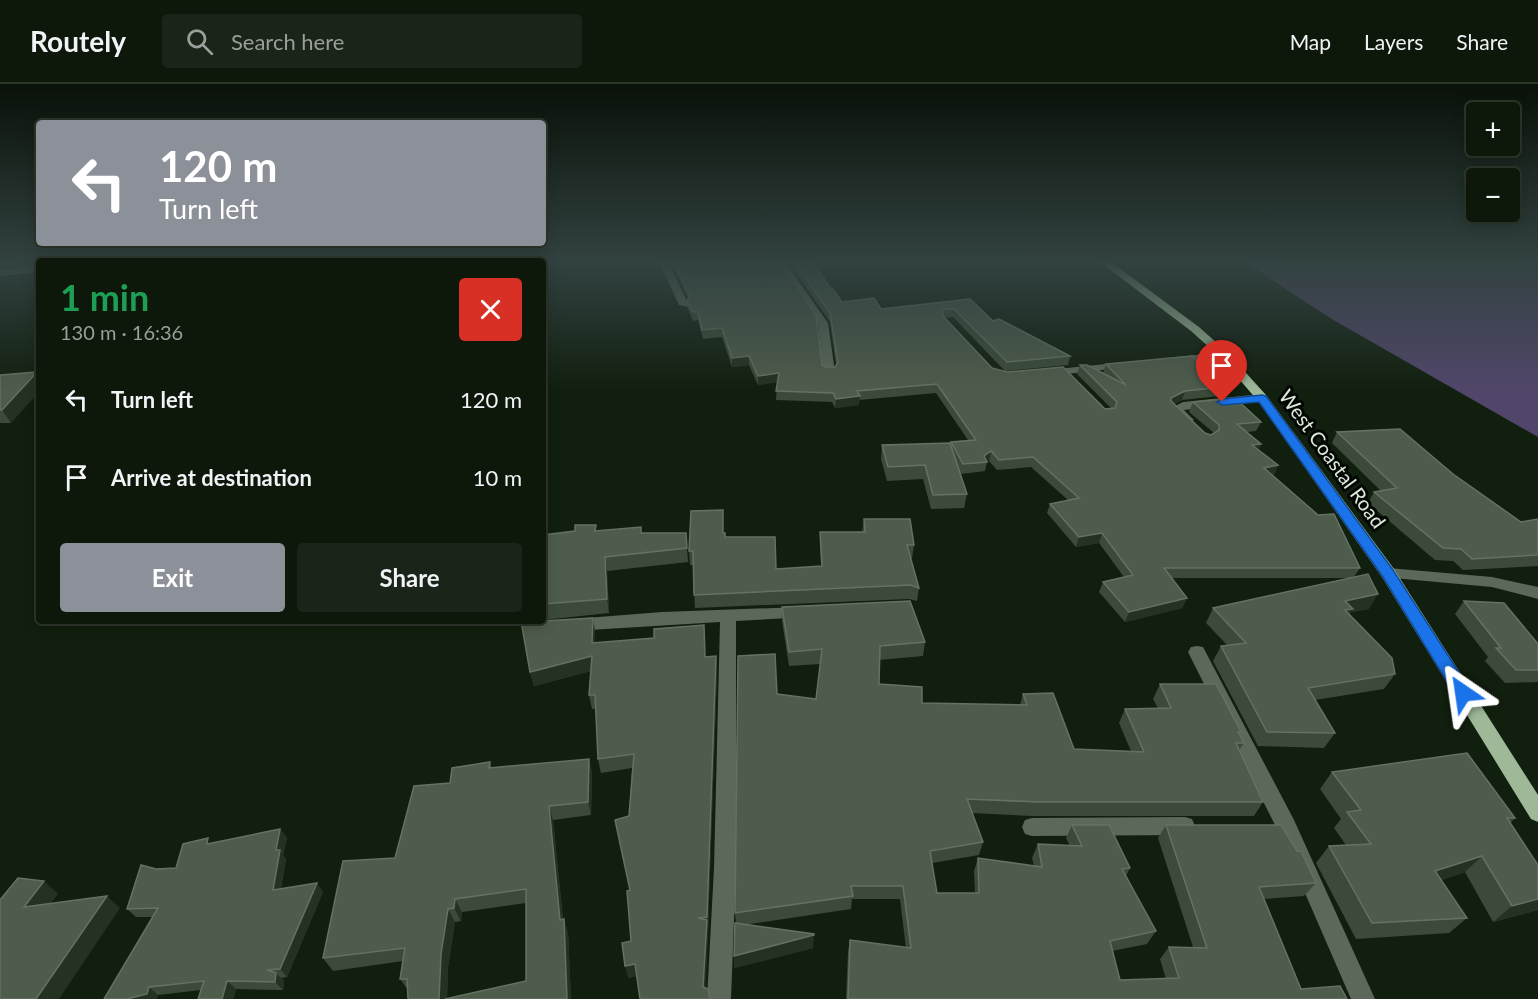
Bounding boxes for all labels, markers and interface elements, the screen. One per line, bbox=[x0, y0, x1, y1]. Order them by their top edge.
search box bbox=[162, 14, 582, 68]
text: Routely bbox=[30, 24, 126, 58]
icon: search bbox=[183, 25, 216, 58]
text: Search here bbox=[231, 28, 344, 55]
text: Map bbox=[1290, 29, 1331, 54]
text: Layers bbox=[1364, 29, 1423, 54]
text: Share bbox=[1456, 29, 1508, 54]
map controls bbox=[1466, 102, 1520, 222]
button: + bbox=[1466, 102, 1520, 156]
text: 120 m bbox=[159, 141, 277, 191]
icon: left bbox=[60, 144, 138, 222]
button: − bbox=[1466, 168, 1520, 222]
text: Turn left bbox=[159, 192, 258, 225]
text: 1 min bbox=[60, 275, 149, 319]
button: close bbox=[459, 278, 522, 341]
text: 130 m · 16:36 bbox=[60, 320, 183, 344]
pin bbox=[1196, 340, 1247, 402]
icon: arrive bbox=[1205, 349, 1238, 382]
icon: left bbox=[60, 383, 93, 416]
street label: West Coastal Road bbox=[1274, 384, 1391, 532]
text: Turn left bbox=[111, 386, 193, 413]
text: 120 m bbox=[460, 386, 522, 413]
icon: arrive bbox=[60, 461, 93, 494]
text: Arrive at destination bbox=[111, 464, 312, 491]
text: 10 m bbox=[473, 464, 522, 491]
button: Exit bbox=[60, 543, 285, 612]
button: Share bbox=[297, 543, 522, 612]
position arrow bbox=[1431, 661, 1495, 725]

